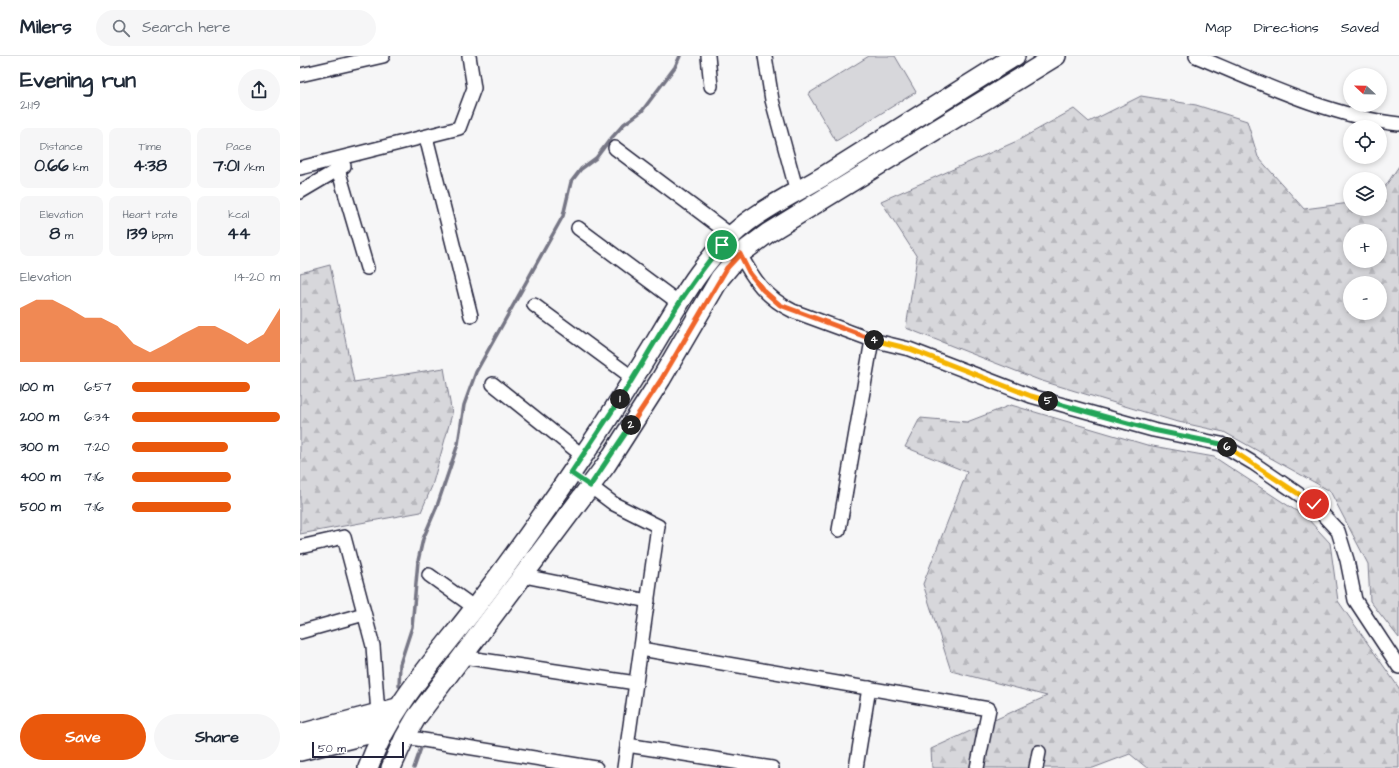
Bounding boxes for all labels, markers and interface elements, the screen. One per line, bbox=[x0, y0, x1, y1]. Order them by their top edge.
search box bbox=[96, 10, 376, 46]
text: Milers bbox=[20, 14, 72, 41]
icon: search bbox=[110, 17, 132, 39]
text: Search here bbox=[142, 17, 230, 38]
text: Map bbox=[1205, 18, 1232, 38]
text: Directions bbox=[1254, 18, 1319, 38]
text: Saved bbox=[1341, 18, 1379, 38]
text: Evening run bbox=[20, 65, 136, 96]
north arrow bbox=[1343, 68, 1387, 112]
map controls bbox=[1343, 68, 1387, 320]
button: share bbox=[238, 69, 280, 111]
text: 21:19 bbox=[20, 96, 40, 114]
button: locate bbox=[1343, 120, 1387, 164]
text: Distance bbox=[40, 139, 83, 154]
text: Time bbox=[138, 139, 162, 154]
text: Pace bbox=[226, 139, 251, 154]
text: 0.66 bbox=[34, 154, 69, 178]
text: 4:38 bbox=[133, 154, 167, 178]
text: 7:01 bbox=[213, 154, 239, 178]
text: km bbox=[69, 160, 88, 175]
text: /km bbox=[239, 160, 264, 175]
button: layers bbox=[1343, 172, 1387, 216]
text: Elevation bbox=[40, 207, 83, 222]
text: Heart rate bbox=[122, 207, 178, 222]
text: kcal bbox=[228, 207, 249, 222]
text: 8 bbox=[49, 222, 60, 246]
text: 139 bbox=[127, 222, 148, 246]
text: 44 bbox=[227, 222, 250, 246]
button: + bbox=[1343, 224, 1387, 268]
text: m bbox=[60, 228, 73, 243]
text: bpm bbox=[148, 228, 173, 243]
pin bbox=[705, 228, 739, 262]
icon: arrive bbox=[711, 234, 733, 256]
text: Elevation bbox=[20, 268, 71, 286]
text: 14–20 m bbox=[234, 268, 280, 286]
button: − bbox=[1343, 276, 1387, 320]
pin: 4 bbox=[864, 330, 884, 350]
text: 4 bbox=[870, 332, 878, 347]
text: 100 m bbox=[20, 378, 53, 396]
text: 6:57 bbox=[84, 378, 112, 396]
pin: 1 bbox=[610, 389, 630, 409]
text: 1 bbox=[619, 391, 621, 406]
pin: 5 bbox=[1038, 391, 1058, 411]
text: 5 bbox=[1044, 393, 1052, 408]
text: 200 m bbox=[20, 408, 59, 426]
text: 6:34 bbox=[84, 408, 110, 426]
pin: 2 bbox=[621, 415, 641, 435]
text: 2 bbox=[628, 417, 634, 432]
pin: 6 bbox=[1217, 437, 1237, 457]
text: 300 m bbox=[20, 438, 58, 456]
text: 7:20 bbox=[84, 438, 110, 456]
text: 6 bbox=[1224, 439, 1230, 454]
text: 400 m bbox=[20, 468, 61, 486]
text: 7:16 bbox=[84, 468, 104, 486]
pin bbox=[1297, 487, 1331, 521]
icon: check bbox=[1303, 493, 1325, 515]
text: 500 m bbox=[20, 498, 61, 516]
text: 7:16 bbox=[84, 498, 104, 516]
button: Save bbox=[20, 714, 146, 760]
button: Share bbox=[154, 714, 280, 760]
scale bar bbox=[312, 740, 404, 759]
text: 50 m bbox=[318, 741, 346, 756]

